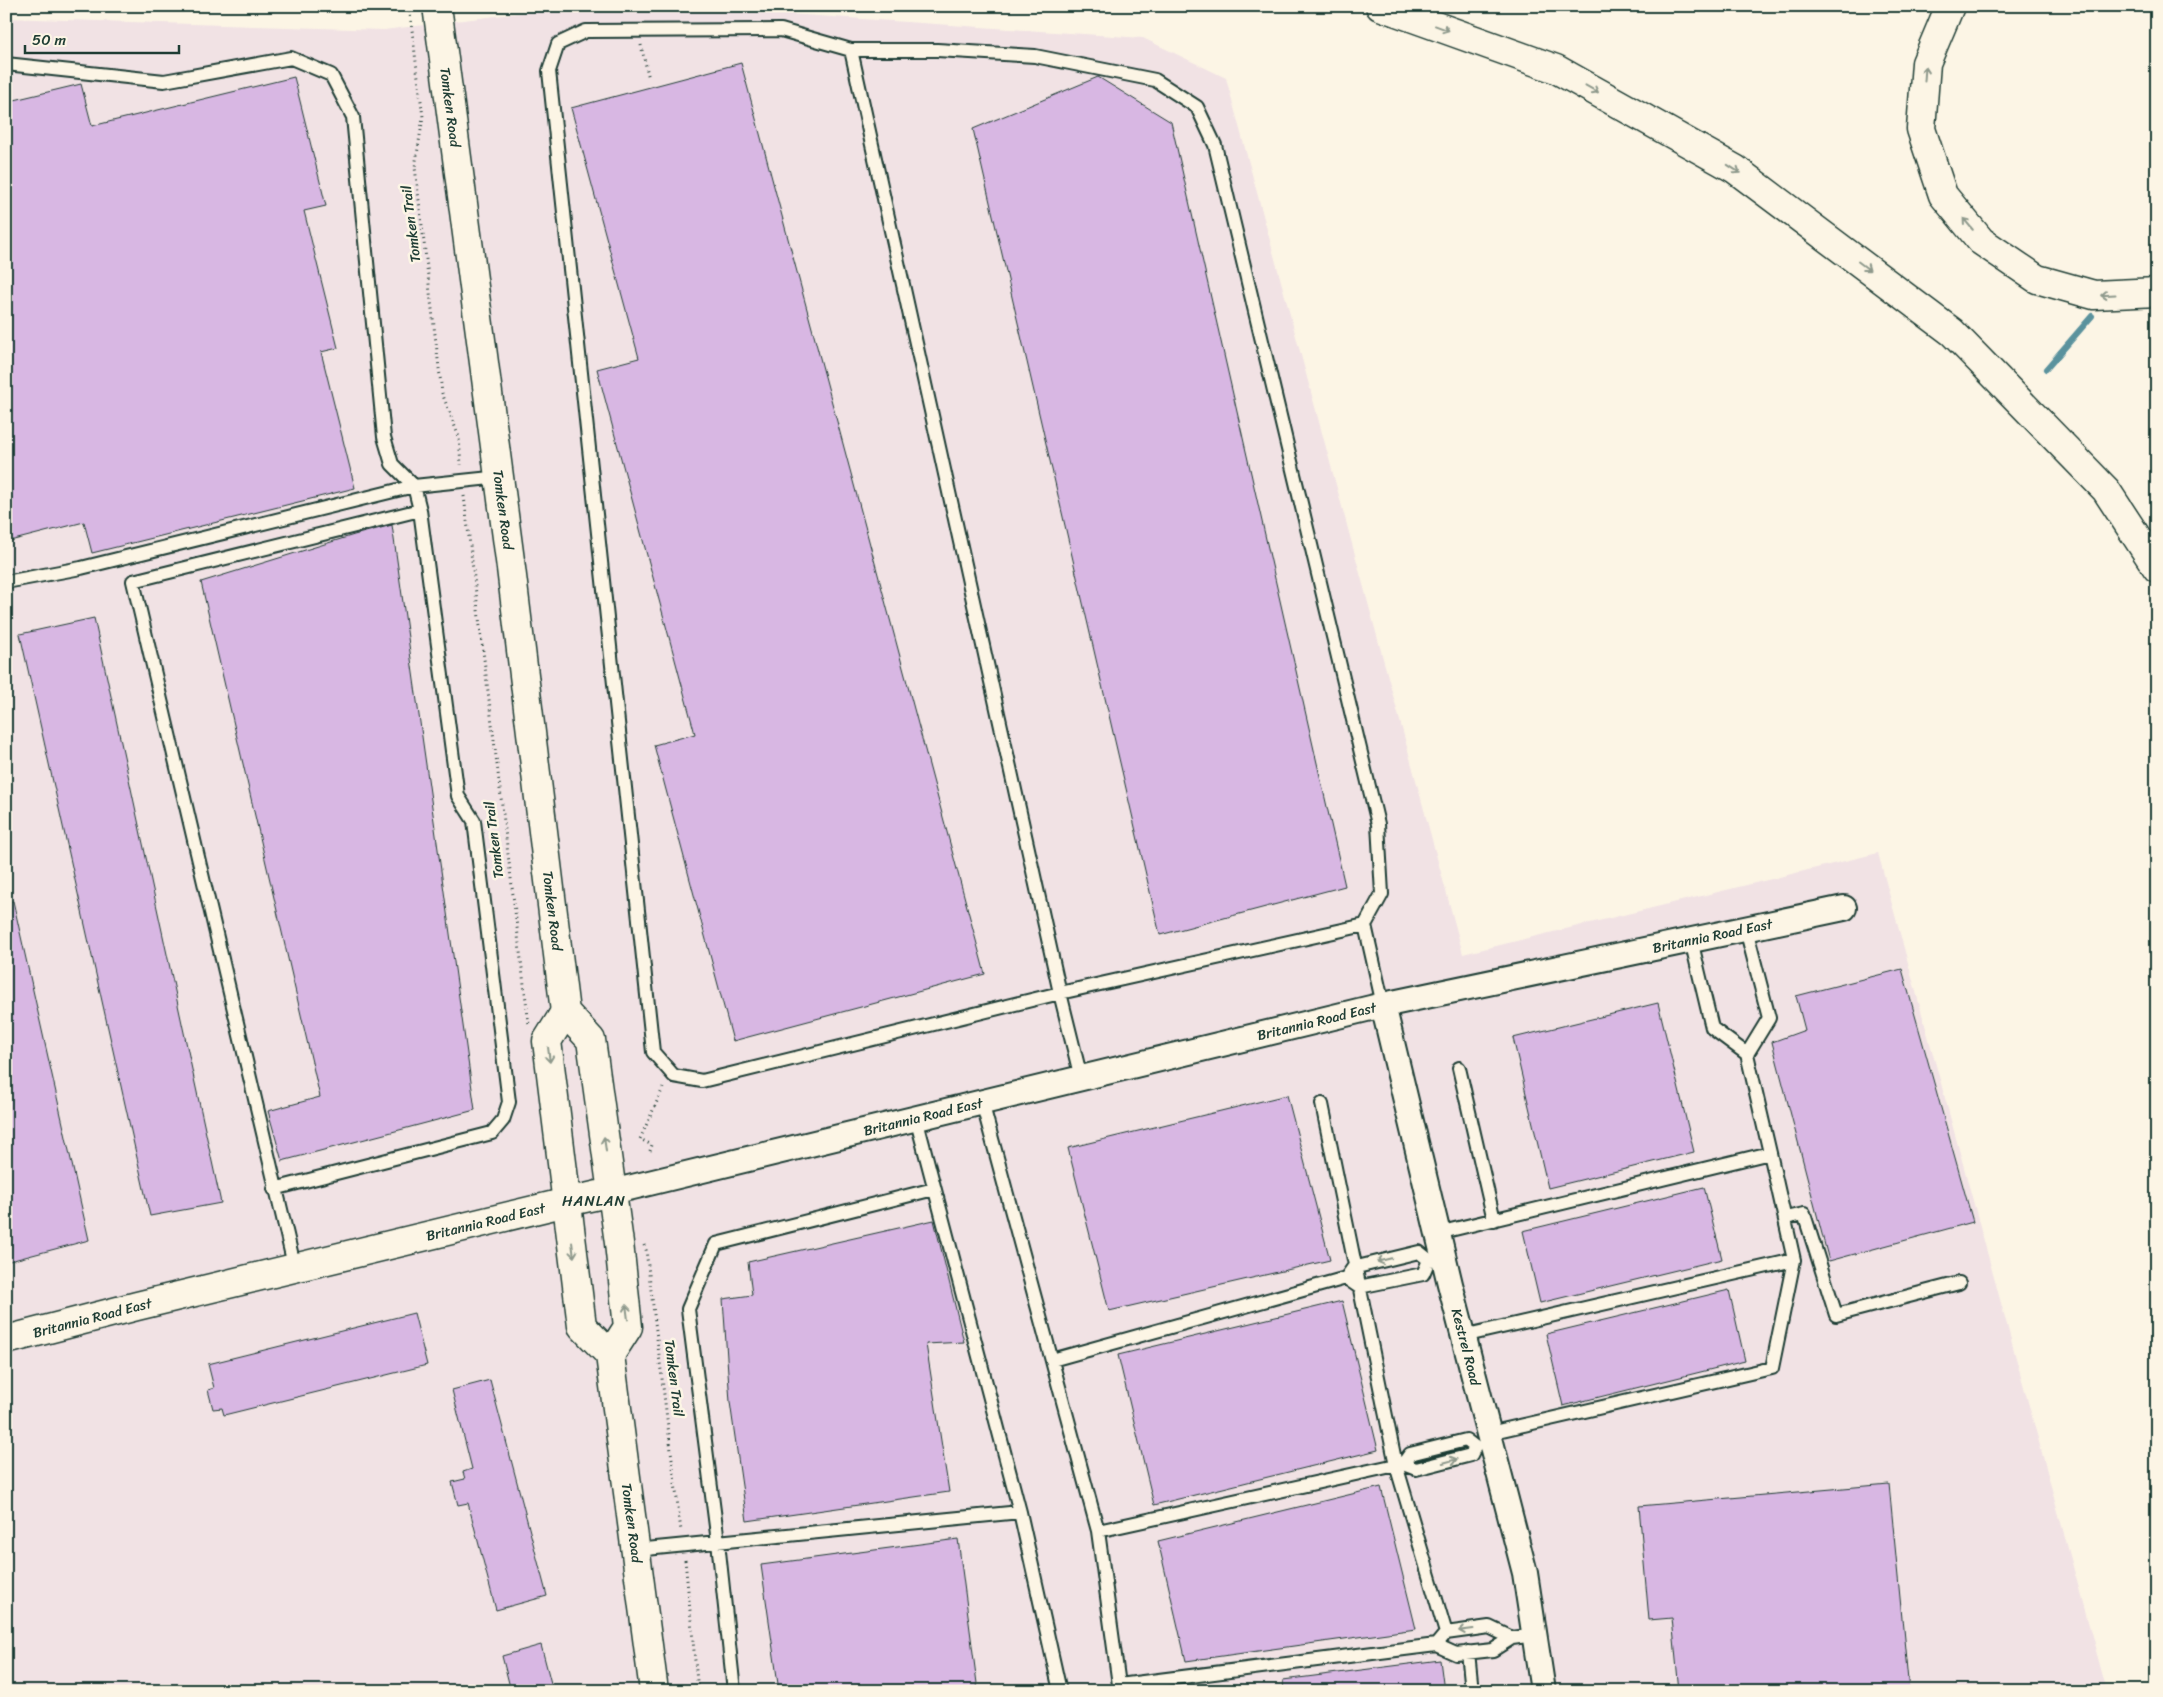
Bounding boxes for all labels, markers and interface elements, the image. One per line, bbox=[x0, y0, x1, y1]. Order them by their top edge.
scale bar bbox=[25, 22, 179, 54]
one-way arrow bbox=[1434, 24, 1449, 33]
text: 50 m bbox=[32, 27, 67, 53]
street label: Tomken Road bbox=[433, 66, 468, 150]
one-way arrow bbox=[1920, 67, 1930, 83]
one-way arrow bbox=[1585, 84, 1600, 94]
one-way arrow bbox=[1727, 163, 1741, 174]
street label: Tomken Trail bbox=[394, 183, 428, 264]
one-way arrow bbox=[1962, 218, 1973, 231]
one-way arrow bbox=[1857, 261, 1871, 271]
one-way arrow bbox=[2100, 290, 2116, 299]
street label: Tomken Road bbox=[486, 468, 521, 553]
street label: Tomken Trail bbox=[477, 799, 511, 880]
street label: Tomken Road bbox=[535, 869, 570, 954]
street label: Britannia Road East bbox=[1650, 911, 1776, 960]
street label: Britannia Road East bbox=[1254, 994, 1380, 1048]
one-way arrow bbox=[544, 1047, 554, 1063]
street label: Britannia Road East bbox=[861, 1090, 986, 1143]
one-way arrow bbox=[600, 1137, 610, 1153]
district label: HANLAN bbox=[562, 1188, 626, 1214]
street label: Britannia Road East bbox=[423, 1195, 549, 1248]
one-way arrow bbox=[568, 1242, 578, 1258]
one-way arrow bbox=[1376, 1256, 1392, 1265]
street label: Britannia Road East bbox=[30, 1290, 155, 1345]
one-way arrow bbox=[622, 1304, 632, 1320]
street label: Kestrel Road bbox=[1444, 1306, 1489, 1390]
street label: Tomken Trail bbox=[657, 1338, 691, 1419]
one-way arrow bbox=[1441, 1455, 1457, 1465]
street label: Tomken Road bbox=[614, 1482, 650, 1566]
one-way arrow bbox=[1458, 1625, 1474, 1635]

